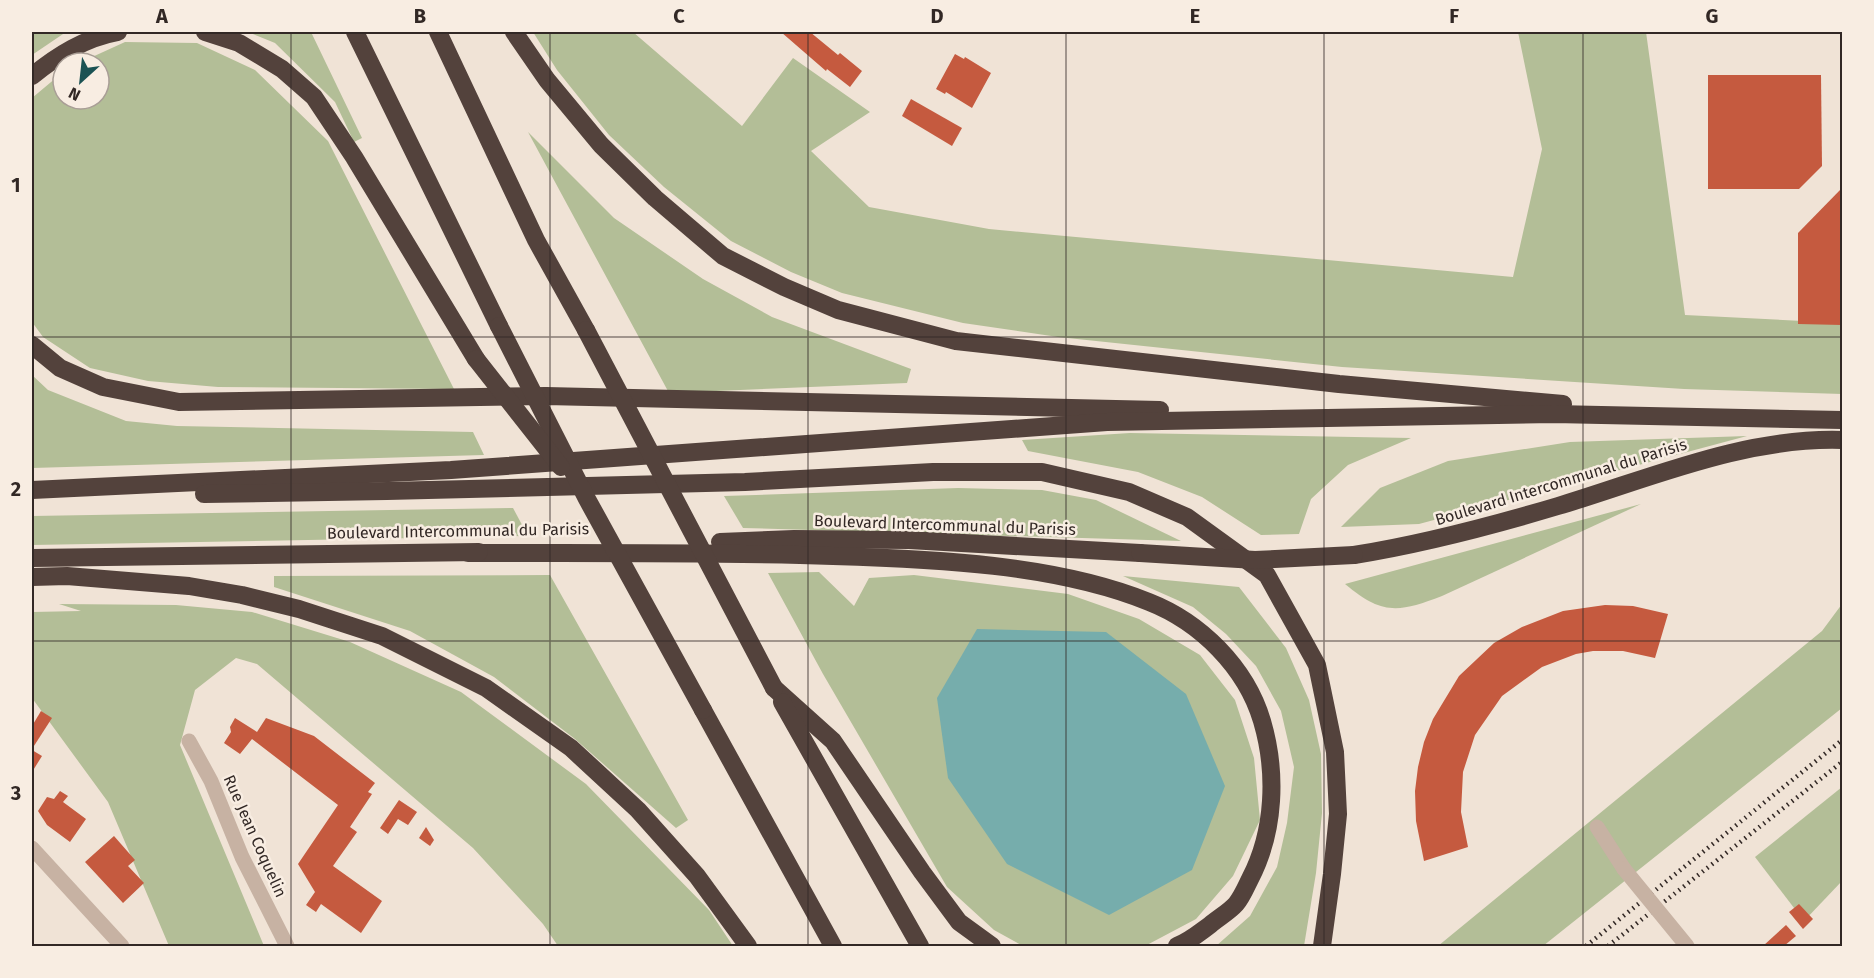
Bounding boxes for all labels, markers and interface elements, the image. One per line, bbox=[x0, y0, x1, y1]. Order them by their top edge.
text: A bbox=[155, 4, 169, 28]
text: B bbox=[414, 4, 426, 28]
text: C bbox=[673, 4, 685, 28]
text: D bbox=[930, 4, 944, 28]
text: E bbox=[1190, 4, 1200, 28]
text: F bbox=[1449, 4, 1459, 28]
text: G bbox=[1706, 4, 1718, 28]
north arrow bbox=[51, 51, 111, 111]
text: N bbox=[65, 83, 83, 105]
text: 1 bbox=[11, 173, 21, 197]
street label: Boulevard Intercommunal du Parisis bbox=[1433, 435, 1689, 529]
text: 2 bbox=[11, 477, 21, 501]
street label: Boulevard Intercommunal du Parisis bbox=[814, 511, 1076, 539]
street label: Boulevard Intercommunal du Parisis bbox=[327, 519, 589, 543]
street label: Rue Jean Coquelin bbox=[220, 772, 290, 900]
text: 3 bbox=[10, 781, 21, 805]

